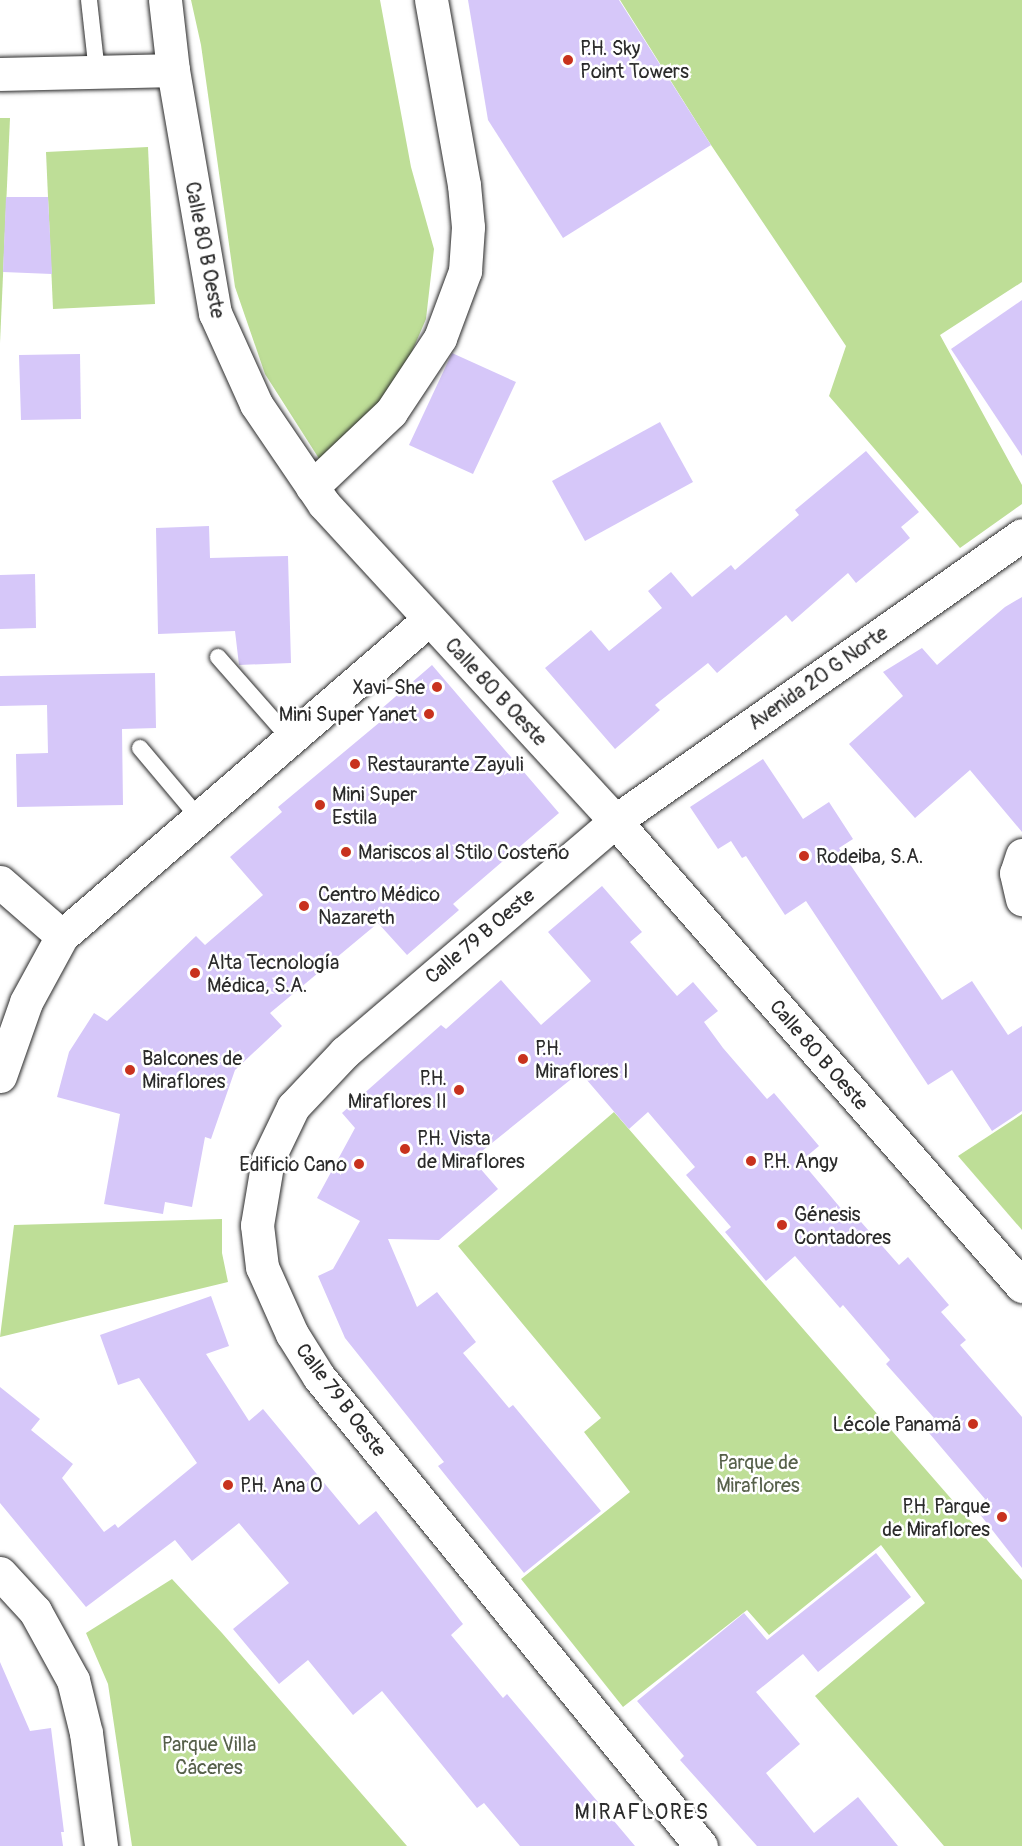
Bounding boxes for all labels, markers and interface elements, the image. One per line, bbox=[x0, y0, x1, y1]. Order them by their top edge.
place label: P.H. Sky Point Towers bbox=[580, 36, 689, 83]
marker: P.H. Sky Point Towers bbox=[561, 53, 575, 67]
street label: Calle 80 B Oeste bbox=[180, 180, 230, 320]
street label: Avenida 20 G Norte bbox=[744, 621, 892, 735]
street label: Calle 80 B Oeste bbox=[440, 633, 552, 751]
place label: Xavi-She bbox=[352, 675, 425, 699]
marker: Xavi-She bbox=[430, 680, 444, 694]
place label: Mini Super Yanet bbox=[279, 702, 417, 726]
marker: Mini Super Yanet bbox=[422, 707, 436, 721]
place label: Restaurante Zayuli bbox=[367, 752, 523, 776]
marker: Restaurante Zayuli bbox=[348, 757, 362, 771]
place label: Mini Super Estila bbox=[332, 782, 417, 829]
marker: Mini Super Estila bbox=[313, 798, 327, 812]
place label: Mariscos al Stilo Costeño bbox=[358, 840, 569, 864]
place label: Rodeiba, S.A. bbox=[816, 844, 923, 868]
marker: Mariscos al Stilo Costeño bbox=[339, 845, 353, 859]
marker: Rodeiba, S.A. bbox=[797, 849, 811, 863]
place label: Centro Médico Nazareth bbox=[318, 882, 440, 929]
street label: Calle 79 B Oeste bbox=[420, 883, 540, 989]
marker: Centro Médico Nazareth bbox=[295, 897, 313, 915]
place label: Alta Tecnología Médica, S.A. bbox=[207, 950, 339, 997]
marker: Alta Tecnología Médica, S.A. bbox=[188, 966, 202, 980]
street label: Calle 80 B Oeste bbox=[765, 995, 873, 1115]
place label: P.H. Miraflores I bbox=[535, 1036, 629, 1083]
place label: Balcones de Miraflores bbox=[142, 1046, 242, 1093]
marker: P.H. Miraflores I bbox=[516, 1052, 530, 1066]
marker: Balcones de Miraflores bbox=[123, 1063, 137, 1077]
place label: P.H. Miraflores II bbox=[348, 1066, 447, 1113]
marker: P.H. Miraflores II bbox=[452, 1083, 466, 1097]
place label: P.H. Vista de Miraflores bbox=[417, 1126, 525, 1173]
marker: P.H. Vista de Miraflores bbox=[398, 1142, 412, 1156]
place label: P.H. Angy bbox=[763, 1149, 838, 1173]
place label: Edificio Cano bbox=[239, 1152, 347, 1176]
marker: P.H. Angy bbox=[744, 1154, 758, 1168]
marker: Edificio Cano bbox=[352, 1157, 366, 1171]
place label: Génesis Contadores bbox=[794, 1202, 891, 1249]
marker: Génesis Contadores bbox=[775, 1218, 789, 1232]
street label: Calle 79 B Oeste bbox=[291, 1339, 391, 1461]
place label: Lécole Panamá bbox=[833, 1412, 961, 1436]
marker: Lécole Panamá bbox=[966, 1417, 980, 1431]
park label: Parque de Miraflores bbox=[716, 1451, 800, 1498]
place label: P.H. Ana O bbox=[240, 1473, 322, 1497]
marker: P.H. Ana O bbox=[221, 1478, 235, 1492]
place label: P.H. Parque de Miraflores bbox=[882, 1494, 990, 1541]
marker: P.H. Parque de Miraflores bbox=[995, 1510, 1009, 1524]
park label: Parque Villa Cáceres bbox=[162, 1732, 256, 1779]
district label: MIRAFLORES bbox=[575, 1800, 709, 1826]

